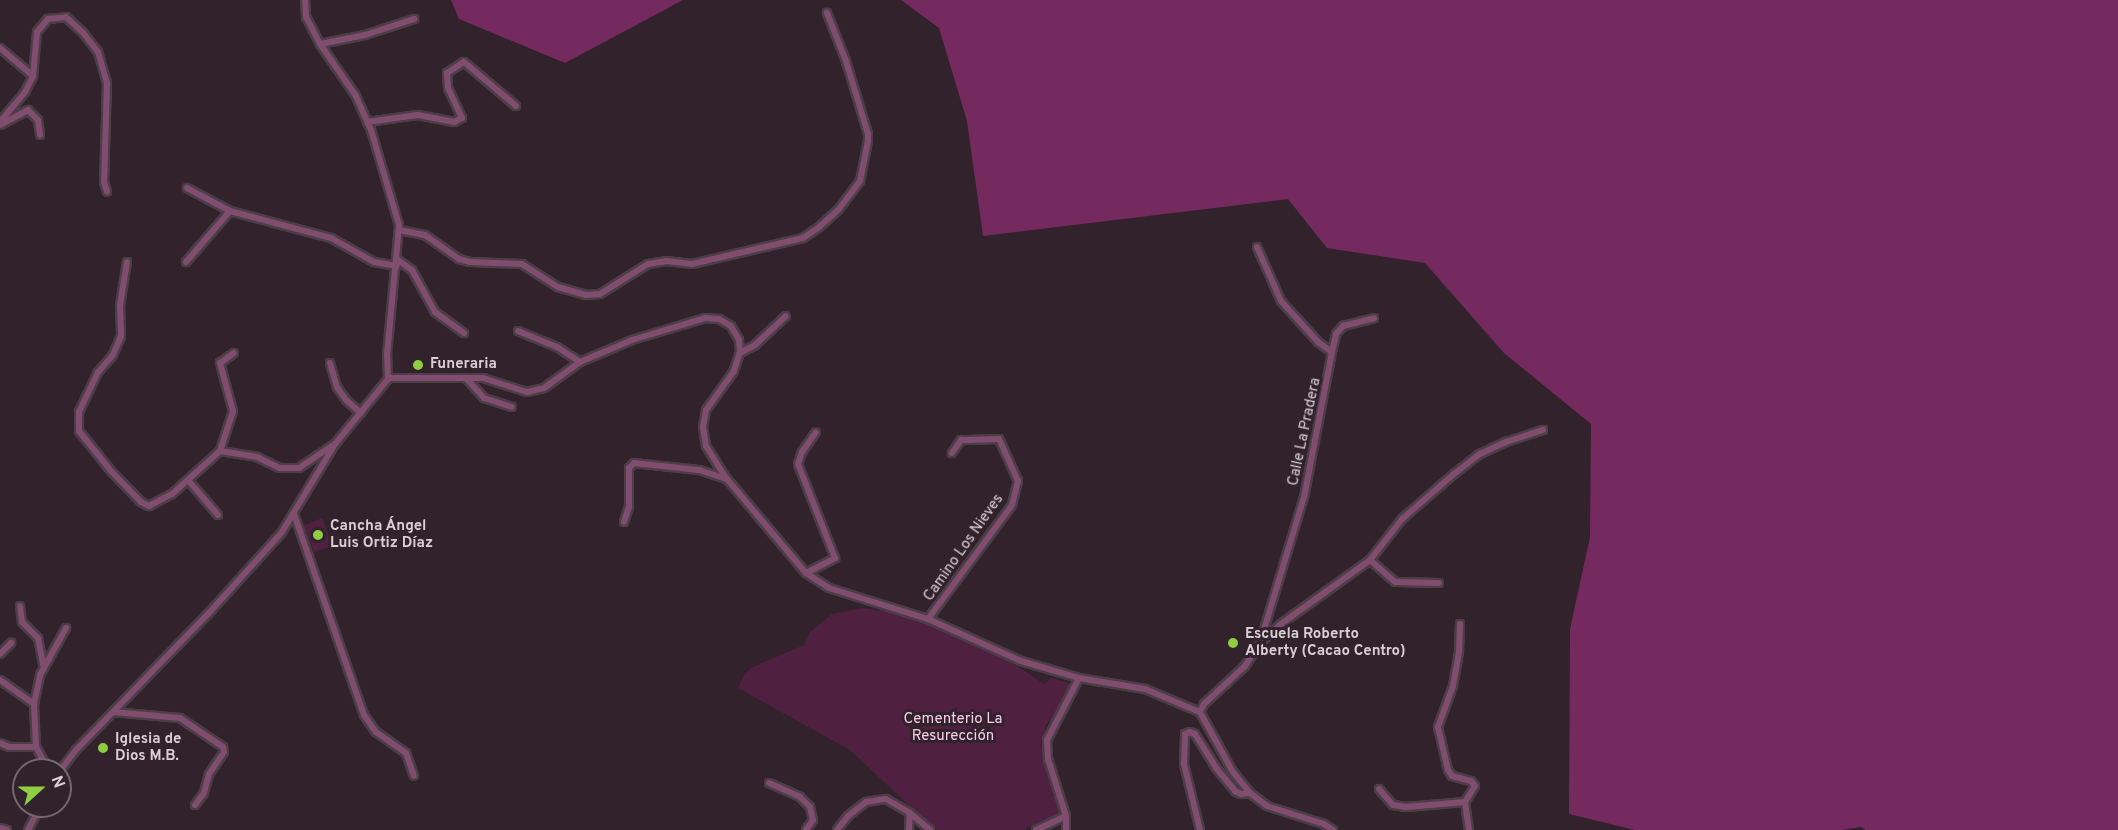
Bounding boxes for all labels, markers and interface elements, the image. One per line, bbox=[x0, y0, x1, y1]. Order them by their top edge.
place label: Funeraria bbox=[430, 356, 497, 374]
marker: Funeraria bbox=[411, 358, 425, 372]
street label: Calle La Pradera bbox=[1285, 376, 1325, 488]
street label: Camino Los Nieves bbox=[920, 491, 1008, 605]
place label: Cancha Ángel Luis Ortiz Díaz bbox=[330, 517, 433, 552]
marker: Cancha Ángel Luis Ortiz Díaz bbox=[311, 528, 325, 542]
place label: Escuela Roberto Alberty (Cacao Centro) bbox=[1245, 625, 1406, 660]
marker: Escuela Roberto Alberty (Cacao Centro) bbox=[1226, 636, 1240, 650]
park label: Cementerio La Resurección bbox=[904, 710, 1002, 745]
place label: Iglesia de Dios M.B. bbox=[115, 730, 181, 765]
marker: Iglesia de Dios M.B. bbox=[96, 741, 110, 755]
north arrow bbox=[12, 758, 72, 818]
text: N bbox=[46, 773, 68, 791]

